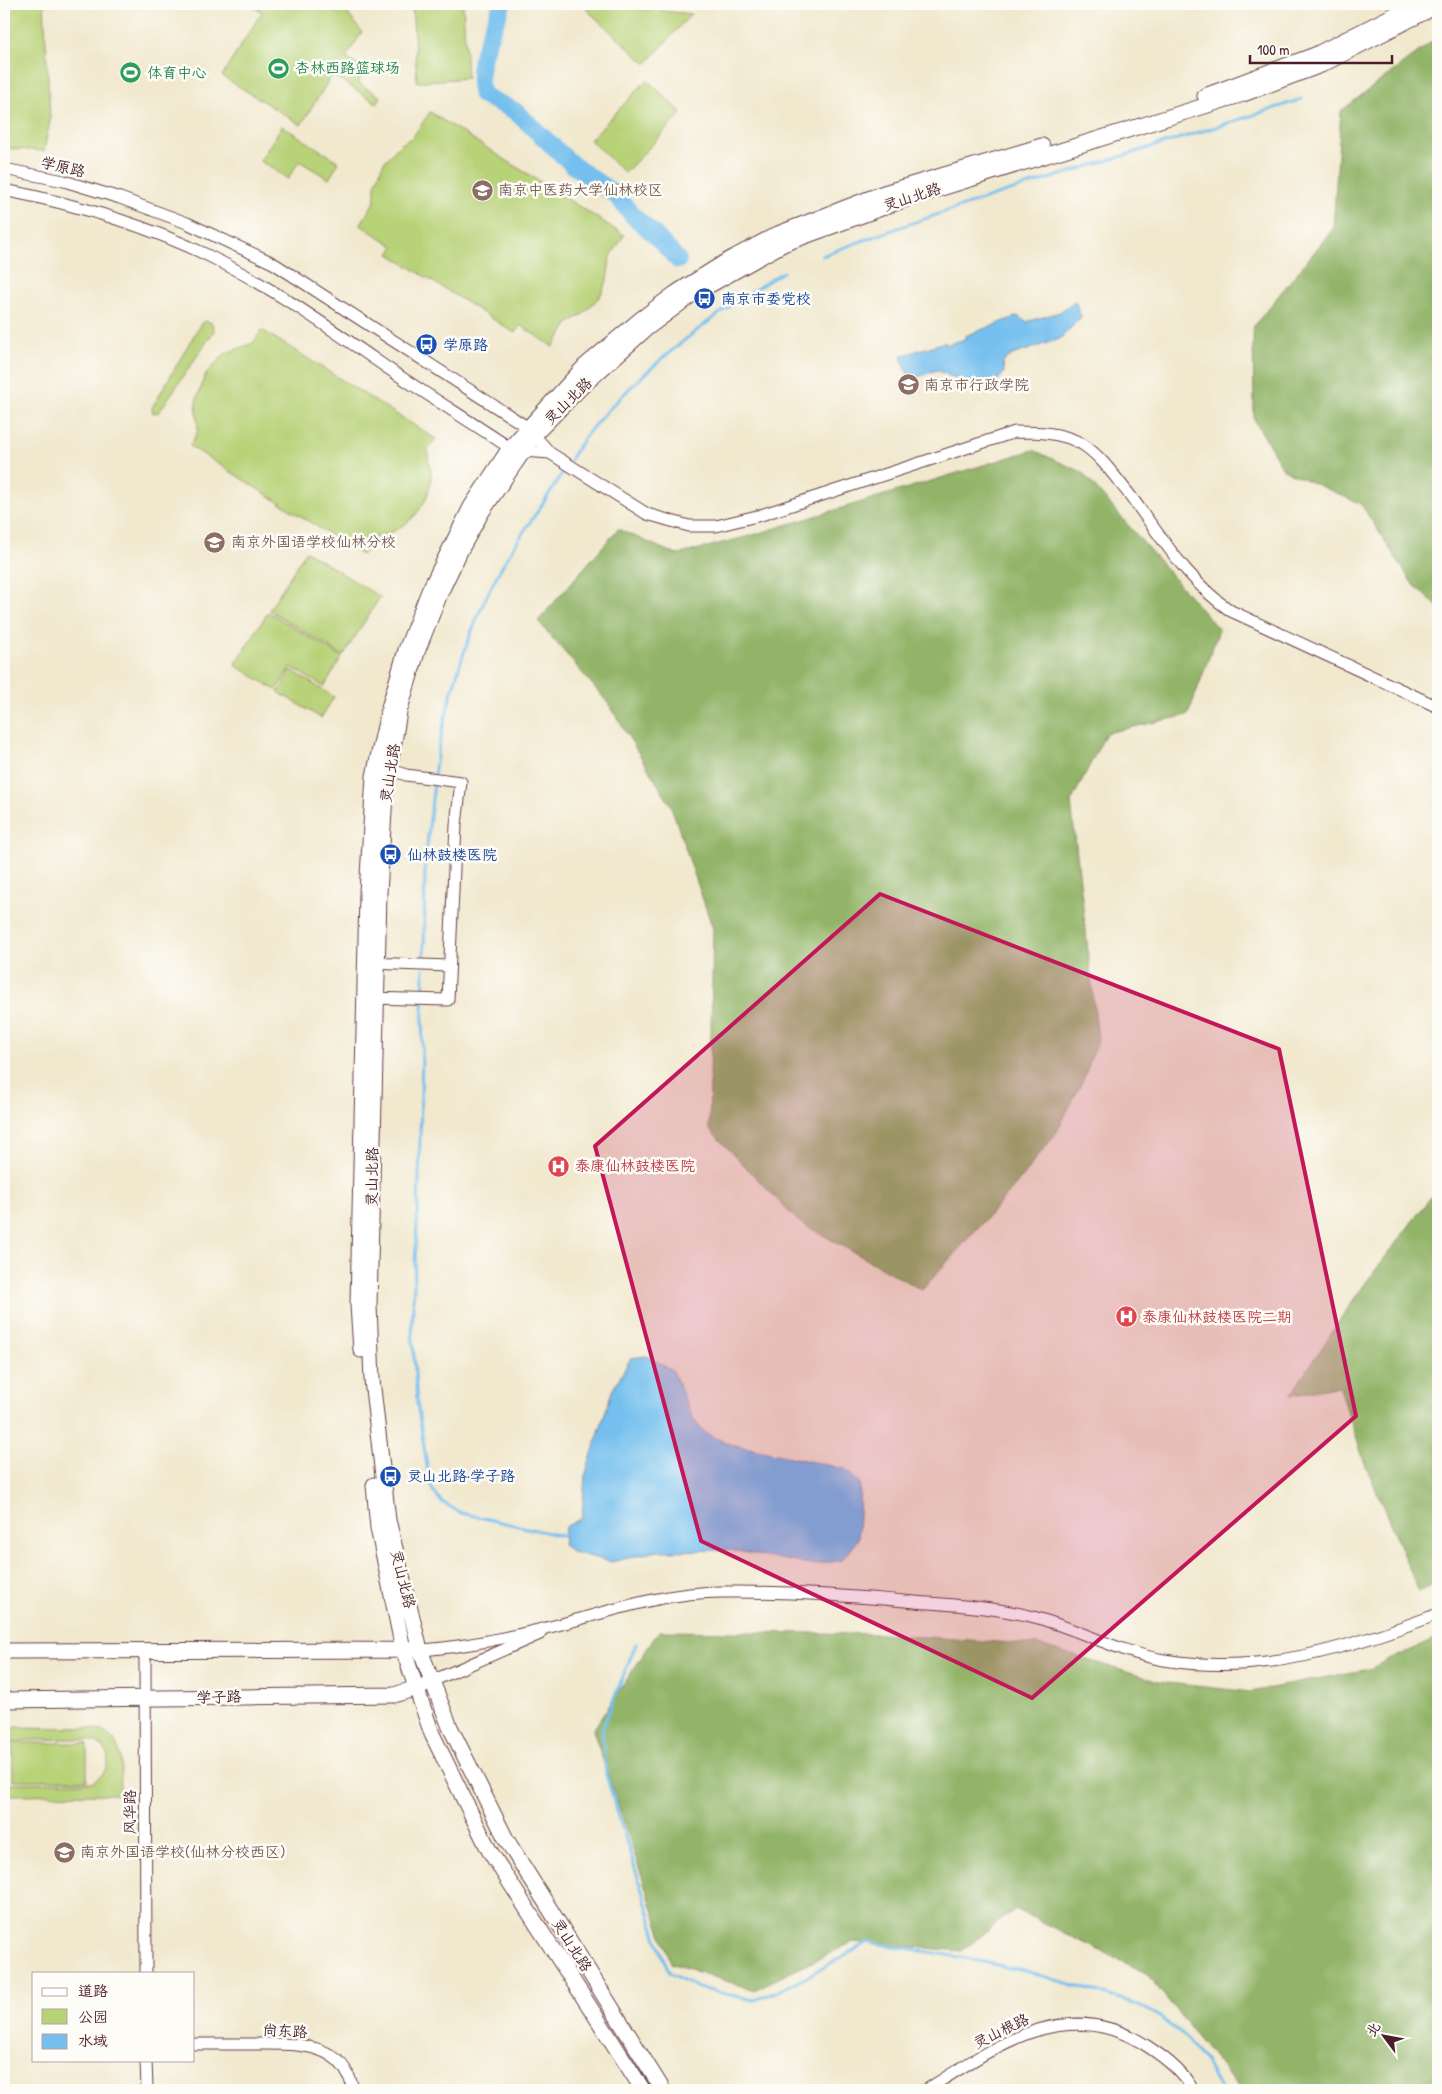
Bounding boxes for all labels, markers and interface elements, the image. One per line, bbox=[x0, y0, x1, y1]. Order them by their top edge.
scale bar bbox=[1250, 32, 1392, 64]
text: 100 m bbox=[1257, 39, 1290, 60]
sports icon: 杏林西路篮球场 bbox=[267, 56, 291, 80]
place label: 杏林西路篮球场 bbox=[295, 57, 400, 78]
sports icon: 体育中心 bbox=[119, 61, 143, 85]
place label: 体育中心 bbox=[147, 62, 207, 83]
street label: 学原路 bbox=[39, 151, 87, 182]
street label: 灵山北路 bbox=[880, 177, 944, 216]
school or university icon: 南京中医药大学仙林校区 bbox=[470, 178, 494, 202]
place label: 南京中医药大学仙林校区 bbox=[498, 179, 663, 200]
bus stop icon: 南京市委党校 bbox=[693, 287, 717, 311]
place label: 南京市委党校 bbox=[721, 288, 811, 309]
bus stop icon: 学原路 bbox=[415, 333, 439, 357]
place label: 学原路 bbox=[443, 334, 488, 355]
street label: 灵山北路 bbox=[539, 372, 597, 429]
school or university icon: 南京市行政学院 bbox=[896, 373, 920, 397]
place label: 南京市行政学院 bbox=[924, 374, 1029, 395]
school or university icon: 南京外国语学校仙林分校 bbox=[203, 530, 227, 554]
place label: 南京外国语学校仙林分校 bbox=[231, 531, 396, 552]
street label: 灵山北路 bbox=[374, 742, 405, 804]
bus stop icon: 仙林鼓楼医院 bbox=[379, 843, 403, 867]
place label: 仙林鼓楼医院 bbox=[407, 844, 497, 865]
street label: 灵山北路 bbox=[360, 1147, 383, 1207]
hospital icon: 泰康仙林鼓楼医院 bbox=[547, 1154, 571, 1178]
place label: 泰康仙林鼓楼医院 bbox=[575, 1155, 695, 1176]
hospital icon: 泰康仙林鼓楼医院二期 bbox=[1114, 1305, 1138, 1329]
place label: 泰康仙林鼓楼医院二期 bbox=[1142, 1306, 1292, 1327]
bus stop icon: 灵山北路·学子路 bbox=[379, 1464, 403, 1488]
place label: 灵山北路·学子路 bbox=[407, 1465, 515, 1486]
street label: 灵山北路 bbox=[386, 1547, 421, 1611]
street label: 学子路 bbox=[196, 1686, 242, 1707]
street label: 风华路 bbox=[119, 1789, 140, 1835]
school or university icon: 南京外国语学校(仙林分校西区) bbox=[52, 1840, 76, 1864]
place label: 南京外国语学校(仙林分校西区) bbox=[80, 1841, 285, 1862]
street label: 灵山北路 bbox=[548, 1914, 597, 1976]
legend bbox=[32, 1972, 195, 2062]
text: 道路 bbox=[78, 1980, 108, 2001]
text: 公园 bbox=[78, 2006, 108, 2027]
street label: 灵山根路 bbox=[969, 2008, 1032, 2053]
north arrow bbox=[1360, 2012, 1410, 2062]
text: 北 bbox=[1361, 2018, 1384, 2040]
street label: 尚东路 bbox=[262, 2019, 308, 2042]
text: 水域 bbox=[78, 2030, 108, 2051]

